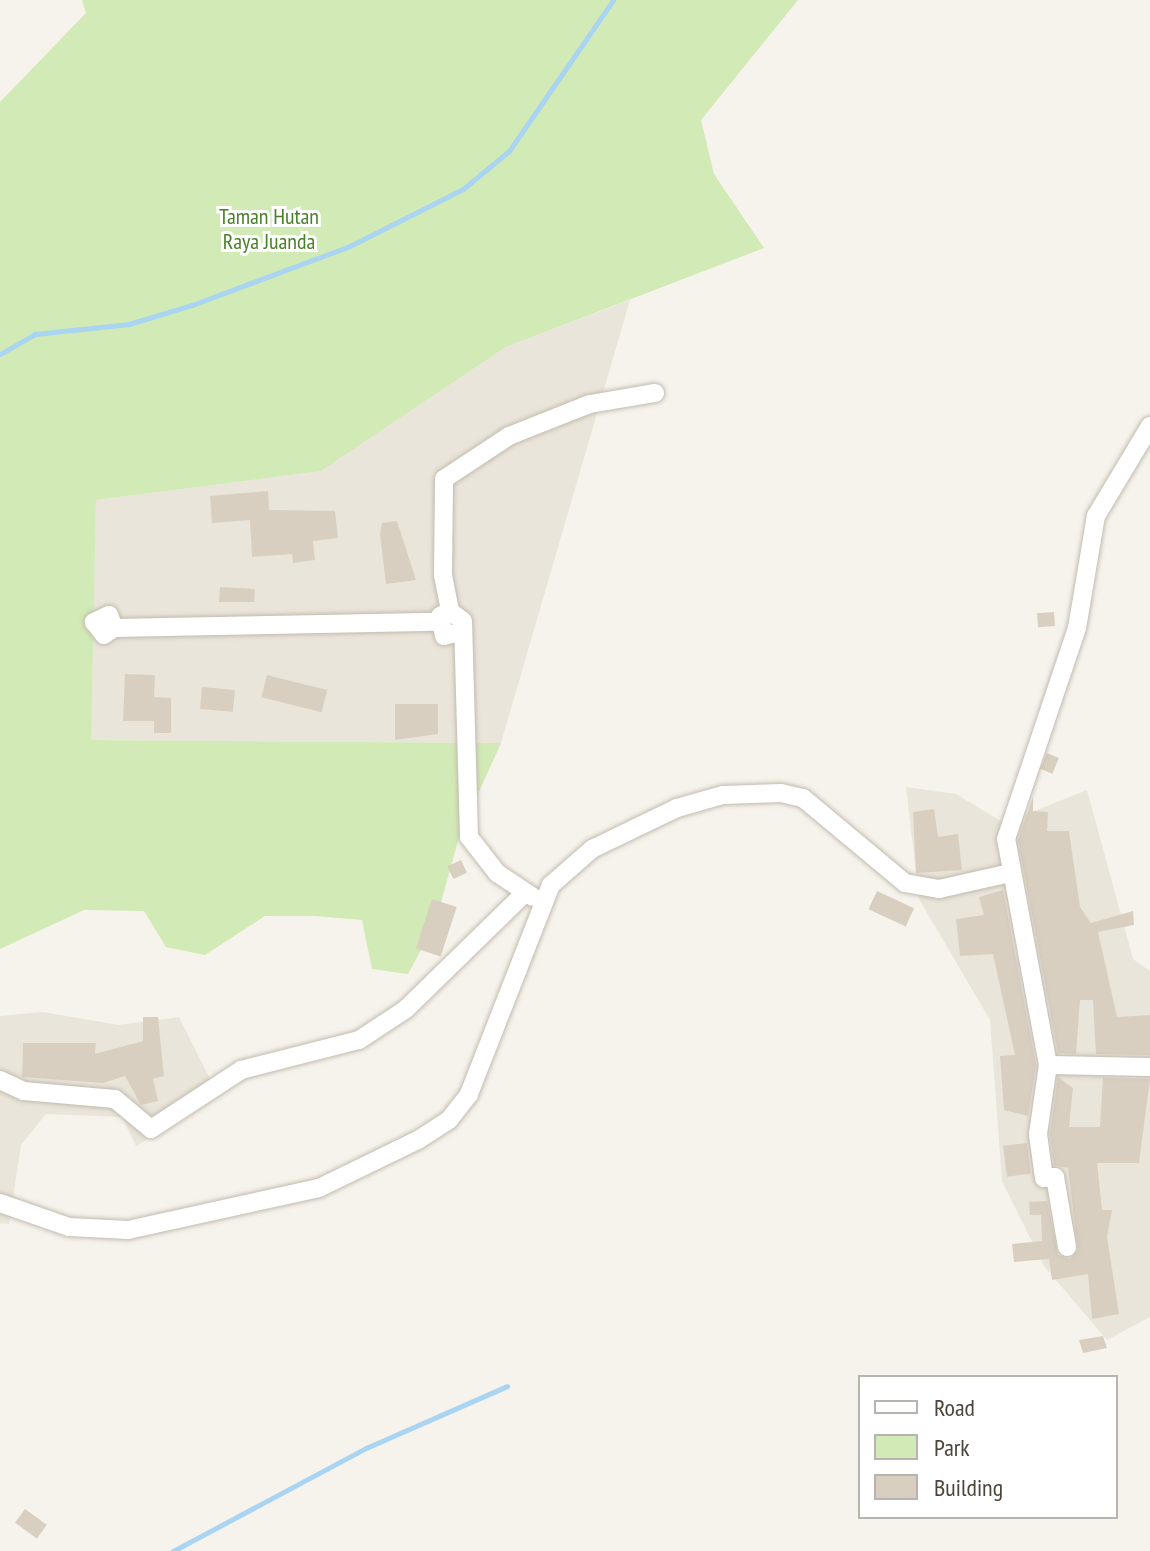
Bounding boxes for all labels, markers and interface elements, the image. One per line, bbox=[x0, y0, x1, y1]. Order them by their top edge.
park label: Taman Hutan Raya Juanda bbox=[219, 203, 319, 254]
legend bbox=[858, 1375, 1118, 1519]
text: Road bbox=[934, 1392, 975, 1423]
text: Park bbox=[934, 1432, 970, 1463]
text: Building bbox=[934, 1472, 1003, 1503]

